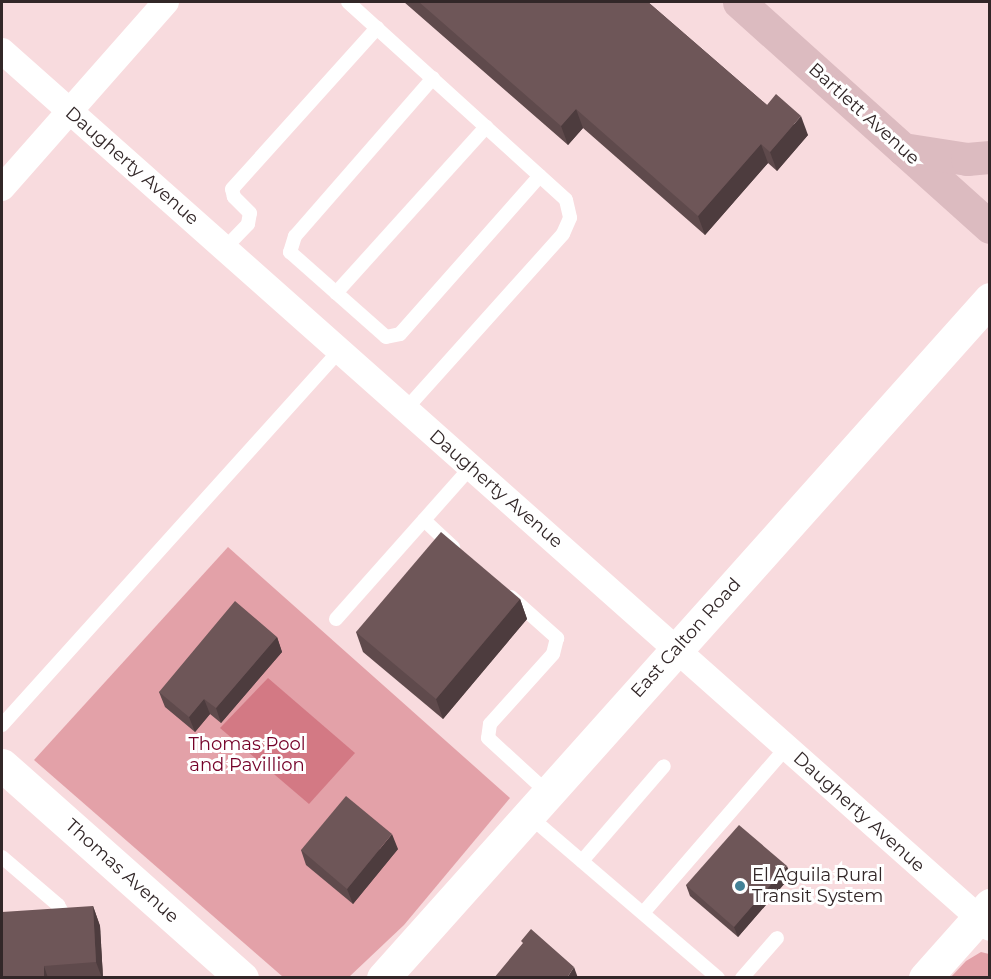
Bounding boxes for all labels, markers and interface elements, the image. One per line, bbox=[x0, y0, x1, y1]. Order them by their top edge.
street label: Bartlett Avenue bbox=[804, 59, 924, 169]
street label: Daugherty Avenue bbox=[61, 102, 203, 230]
street label: Daugherty Avenue bbox=[425, 425, 567, 553]
street label: East Calton Road bbox=[627, 574, 745, 702]
park label: Thomas Pool and Pavillion bbox=[188, 734, 306, 777]
street label: Daugherty Avenue bbox=[789, 747, 929, 877]
street label: Thomas Avenue bbox=[61, 814, 183, 928]
place label: El Aguila Rural Transit System bbox=[752, 865, 883, 908]
marker: El Aguila Rural Transit System bbox=[733, 879, 747, 893]

